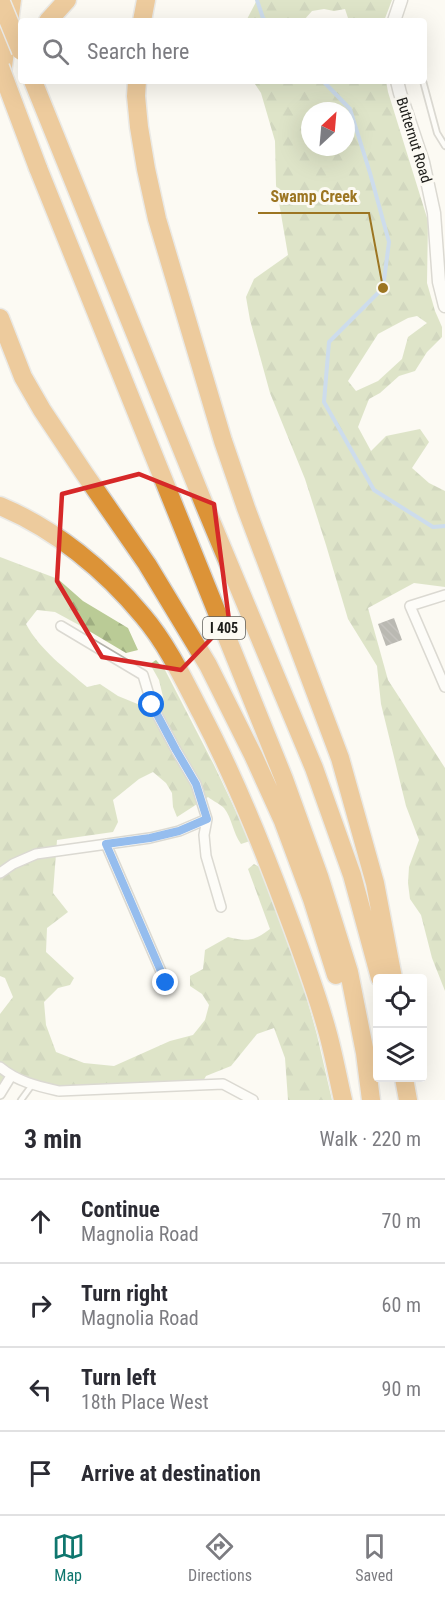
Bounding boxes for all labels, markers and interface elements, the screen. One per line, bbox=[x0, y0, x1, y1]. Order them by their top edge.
search box bbox=[18, 18, 427, 84]
icon: search bbox=[39, 35, 72, 68]
text: Search here bbox=[87, 39, 189, 64]
street label: Butternut Road bbox=[392, 95, 436, 185]
north arrow bbox=[301, 102, 355, 156]
callout: Swamp Creek bbox=[258, 179, 369, 213]
text: Swamp Creek bbox=[270, 187, 358, 206]
road number: I 405 bbox=[203, 617, 245, 639]
route start bbox=[138, 691, 164, 717]
route end bbox=[152, 969, 178, 995]
map controls bbox=[373, 974, 427, 1082]
button: locate bbox=[373, 974, 427, 1028]
button: layers bbox=[373, 1028, 427, 1082]
text: 3 min bbox=[24, 1124, 82, 1154]
text: Walk · 220 m bbox=[320, 1127, 421, 1151]
text: Continue bbox=[81, 1197, 160, 1222]
icon: ahead bbox=[24, 1205, 57, 1238]
text: 70 m bbox=[382, 1209, 421, 1233]
text: Magnolia Road bbox=[81, 1222, 199, 1246]
text: Turn right bbox=[81, 1281, 168, 1306]
icon: right bbox=[24, 1289, 57, 1322]
text: 60 m bbox=[382, 1293, 421, 1317]
text: Magnolia Road bbox=[81, 1306, 199, 1330]
text: Turn left bbox=[81, 1365, 156, 1390]
icon: left bbox=[24, 1373, 57, 1406]
text: 90 m bbox=[382, 1377, 421, 1401]
text: 18th Place West bbox=[81, 1390, 209, 1414]
icon: arrive bbox=[24, 1457, 57, 1490]
text: Arrive at destination bbox=[81, 1461, 261, 1486]
tab: Map bbox=[52, 1530, 85, 1585]
tab: Directions bbox=[188, 1530, 252, 1585]
tab: Saved bbox=[355, 1530, 393, 1585]

